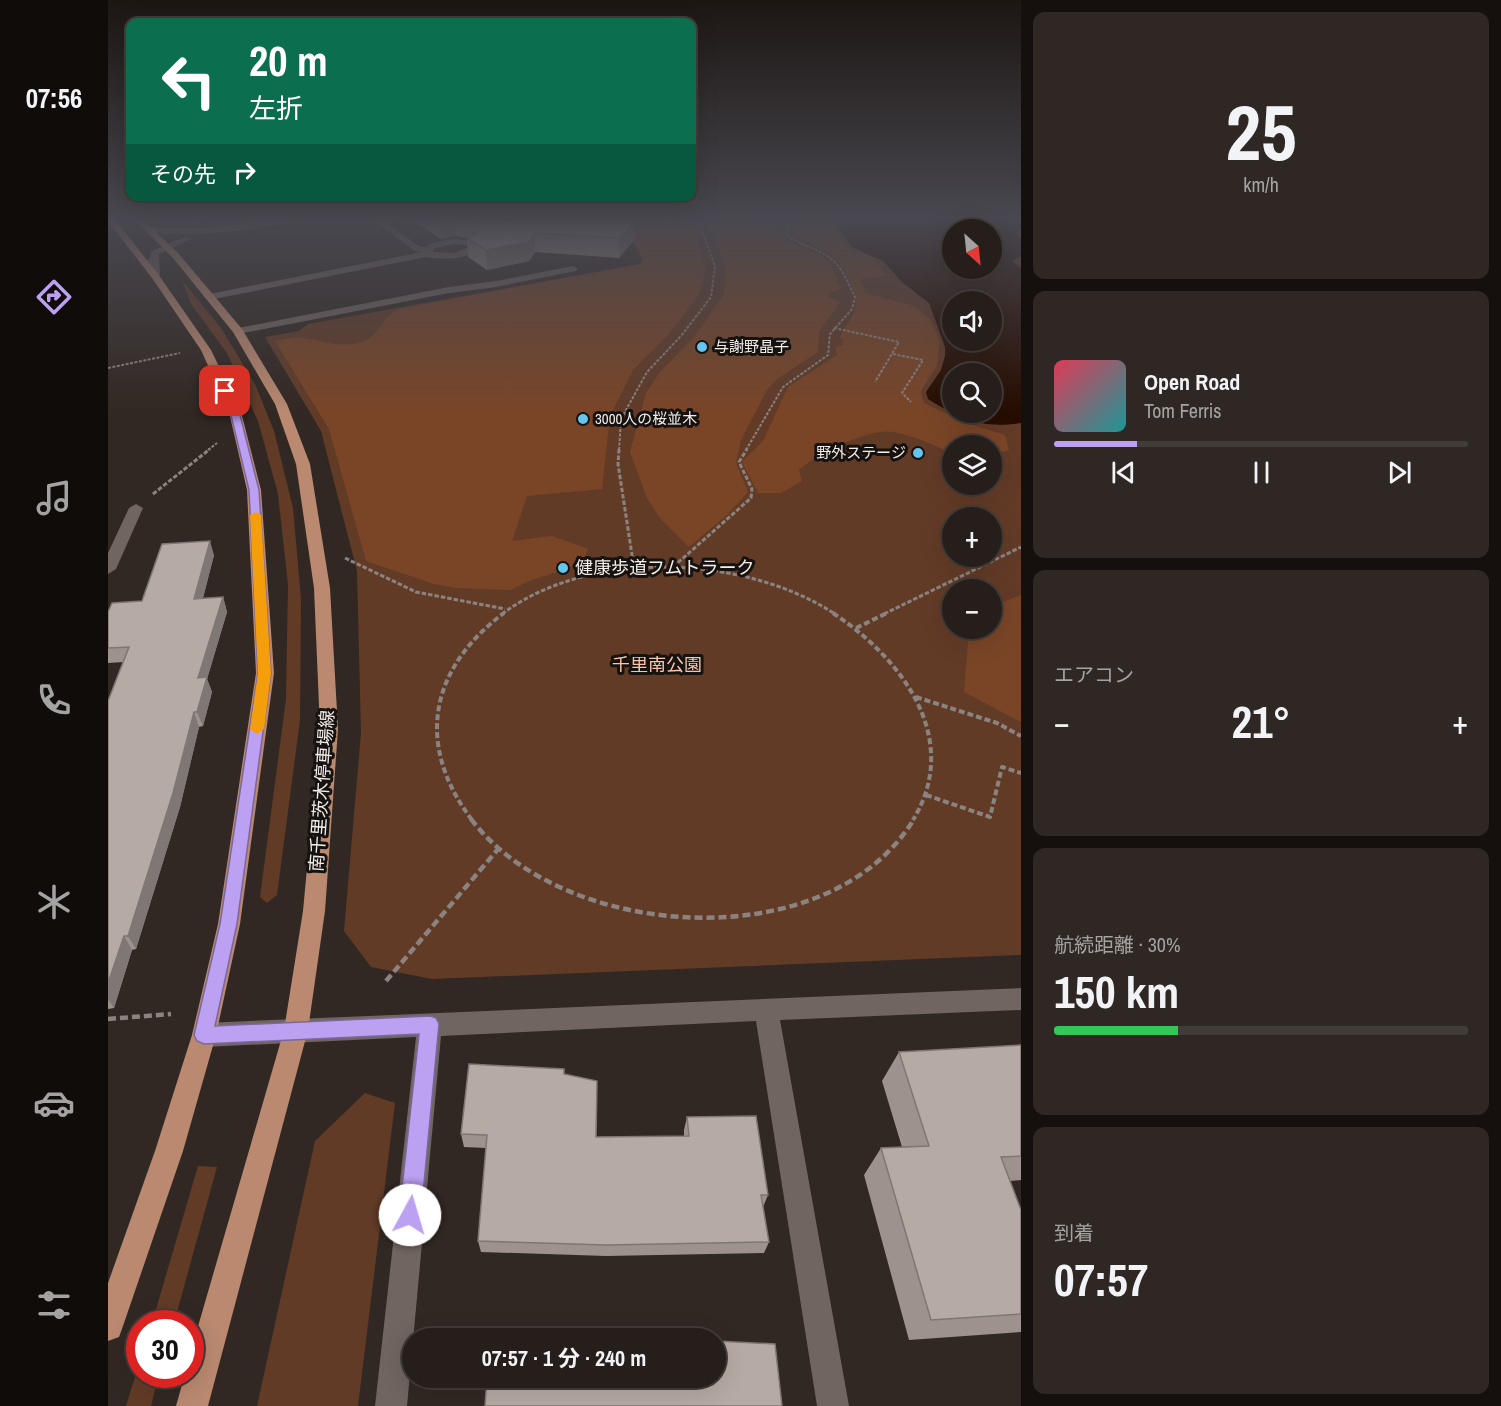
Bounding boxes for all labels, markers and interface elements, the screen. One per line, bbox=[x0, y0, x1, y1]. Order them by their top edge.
text: 20 m bbox=[249, 33, 328, 89]
icon: left bbox=[150, 42, 228, 120]
text: 25 bbox=[1225, 79, 1297, 184]
text: 07:56 bbox=[26, 80, 82, 116]
text: 左折 bbox=[249, 90, 303, 126]
icon: right bbox=[228, 156, 261, 189]
text: その先 bbox=[150, 159, 216, 189]
text: km/h bbox=[1243, 171, 1279, 198]
north arrow bbox=[942, 219, 1002, 279]
map controls bbox=[942, 219, 1002, 639]
icon: directions bbox=[33, 276, 75, 318]
button: sound bbox=[942, 291, 1002, 351]
place label: 与謝野晶子 bbox=[714, 336, 789, 357]
marker: 与謝野晶子 bbox=[695, 340, 709, 354]
button: search bbox=[942, 363, 1002, 423]
pin bbox=[199, 365, 250, 416]
text: Open Road bbox=[1144, 367, 1240, 397]
icon: arrive bbox=[208, 374, 241, 407]
text: Tom Ferris bbox=[1144, 397, 1222, 424]
place label: 3000人の桜並木 bbox=[595, 408, 697, 429]
marker: 3000人の桜並木 bbox=[576, 412, 590, 426]
button: layers bbox=[942, 435, 1002, 495]
place label: 野外ステージ bbox=[816, 442, 906, 463]
marker: 野外ステージ bbox=[911, 446, 925, 460]
icon: previous bbox=[1107, 456, 1140, 489]
icon: pause bbox=[1245, 456, 1278, 489]
icon: next bbox=[1383, 456, 1416, 489]
icon: music bbox=[33, 477, 75, 519]
button: + bbox=[942, 507, 1002, 567]
place label: 健康歩道フムトラーク bbox=[575, 555, 754, 580]
marker: 健康歩道フムトラーク bbox=[556, 561, 570, 575]
button: − bbox=[942, 579, 1002, 639]
park label: 千里南公園 bbox=[612, 652, 702, 677]
text: エアコン bbox=[1054, 661, 1134, 688]
icon: phone bbox=[33, 679, 75, 721]
text: 21° bbox=[1231, 691, 1291, 752]
text: − bbox=[1054, 700, 1070, 744]
text: + bbox=[1452, 700, 1468, 744]
street label: 南千里茨木停車場線 bbox=[303, 709, 340, 873]
icon: climate bbox=[33, 881, 75, 923]
text: 航続距離 · 30% bbox=[1054, 931, 1181, 958]
text: 150 km bbox=[1054, 961, 1179, 1022]
icon: car bbox=[33, 1082, 75, 1124]
position arrow bbox=[378, 1183, 442, 1247]
text: 到着 bbox=[1054, 1219, 1094, 1246]
text: 07:57 bbox=[1054, 1249, 1148, 1310]
icon: filters bbox=[33, 1284, 75, 1326]
speed limit sign: 30 bbox=[126, 1310, 204, 1388]
text: 07:57 · 1 分 · 240 m bbox=[482, 1343, 646, 1373]

